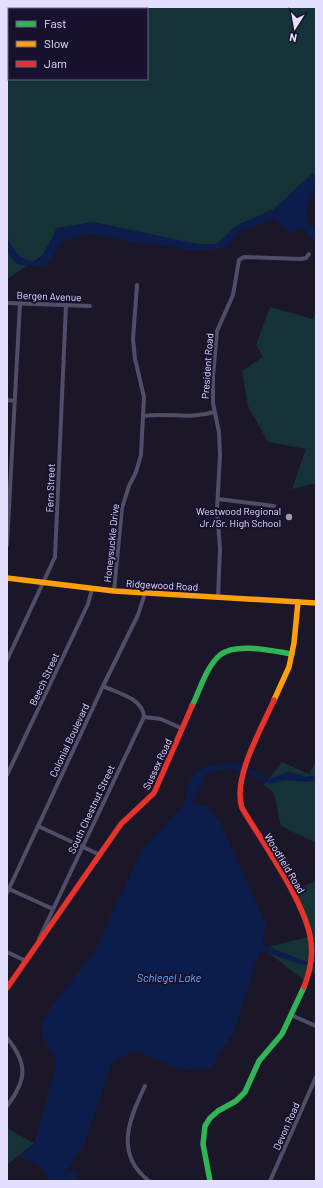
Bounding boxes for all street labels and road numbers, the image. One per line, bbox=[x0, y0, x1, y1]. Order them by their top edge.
street label: Bergen Avenue bbox=[16, 289, 82, 303]
street label: President Road bbox=[199, 333, 215, 399]
street label: Fern Street bbox=[43, 463, 57, 513]
street label: Honeysuckle Drive bbox=[101, 503, 121, 583]
street label: Ridgewood Road bbox=[126, 577, 198, 593]
street label: Beech Street bbox=[27, 650, 62, 707]
street label: Colonial Boulevard bbox=[47, 701, 91, 779]
street label: Sussex Road bbox=[140, 737, 174, 791]
street label: South Chestnut Street bbox=[65, 762, 117, 855]
street label: Woodfield Road bbox=[262, 831, 308, 895]
street label: Devon Road bbox=[270, 1100, 302, 1152]

